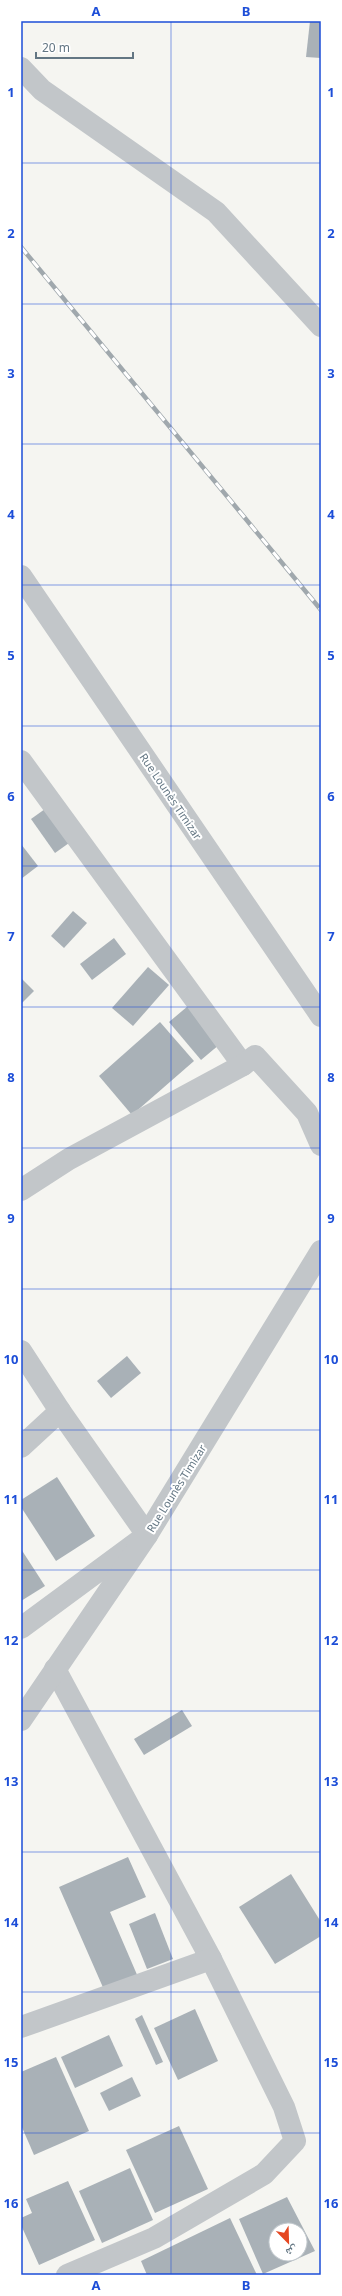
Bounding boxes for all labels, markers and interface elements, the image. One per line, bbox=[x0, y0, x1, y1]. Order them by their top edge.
text: A bbox=[92, 2, 101, 20]
text: B bbox=[242, 2, 250, 20]
scale bar bbox=[36, 34, 133, 60]
text: 20 m bbox=[42, 39, 70, 56]
text: 1 bbox=[7, 83, 15, 101]
text: 1 bbox=[327, 83, 335, 101]
text: 2 bbox=[7, 224, 15, 242]
text: 2 bbox=[327, 224, 335, 242]
text: 3 bbox=[7, 364, 15, 382]
text: 3 bbox=[327, 364, 335, 382]
text: 4 bbox=[7, 505, 15, 523]
text: 4 bbox=[327, 505, 335, 523]
text: 5 bbox=[7, 646, 15, 664]
text: 5 bbox=[327, 646, 335, 664]
street label: Rue Lounès Timizar bbox=[137, 750, 206, 842]
text: 6 bbox=[7, 787, 15, 805]
text: 6 bbox=[327, 787, 335, 805]
text: 7 bbox=[7, 927, 15, 945]
text: 7 bbox=[327, 927, 335, 945]
text: 8 bbox=[7, 1068, 15, 1086]
text: 8 bbox=[327, 1068, 335, 1086]
text: 9 bbox=[7, 1209, 15, 1227]
text: 9 bbox=[327, 1209, 335, 1227]
text: 10 bbox=[4, 1350, 18, 1368]
text: 10 bbox=[324, 1350, 338, 1368]
street label: Rue Lounès Timizar bbox=[143, 1441, 209, 1535]
text: 11 bbox=[4, 1490, 18, 1508]
text: 11 bbox=[324, 1490, 338, 1508]
text: 12 bbox=[4, 1631, 18, 1649]
text: 12 bbox=[324, 1631, 338, 1649]
text: 13 bbox=[4, 1772, 18, 1790]
text: 13 bbox=[324, 1772, 338, 1790]
text: 14 bbox=[4, 1913, 19, 1931]
text: 14 bbox=[324, 1913, 339, 1931]
text: 15 bbox=[4, 2053, 18, 2071]
text: 15 bbox=[324, 2053, 338, 2071]
text: 16 bbox=[4, 2194, 18, 2212]
text: 16 bbox=[324, 2194, 338, 2212]
north arrow bbox=[268, 2222, 308, 2262]
text: ش bbox=[283, 2242, 300, 2261]
text: A bbox=[92, 2276, 101, 2294]
text: B bbox=[242, 2276, 250, 2294]

